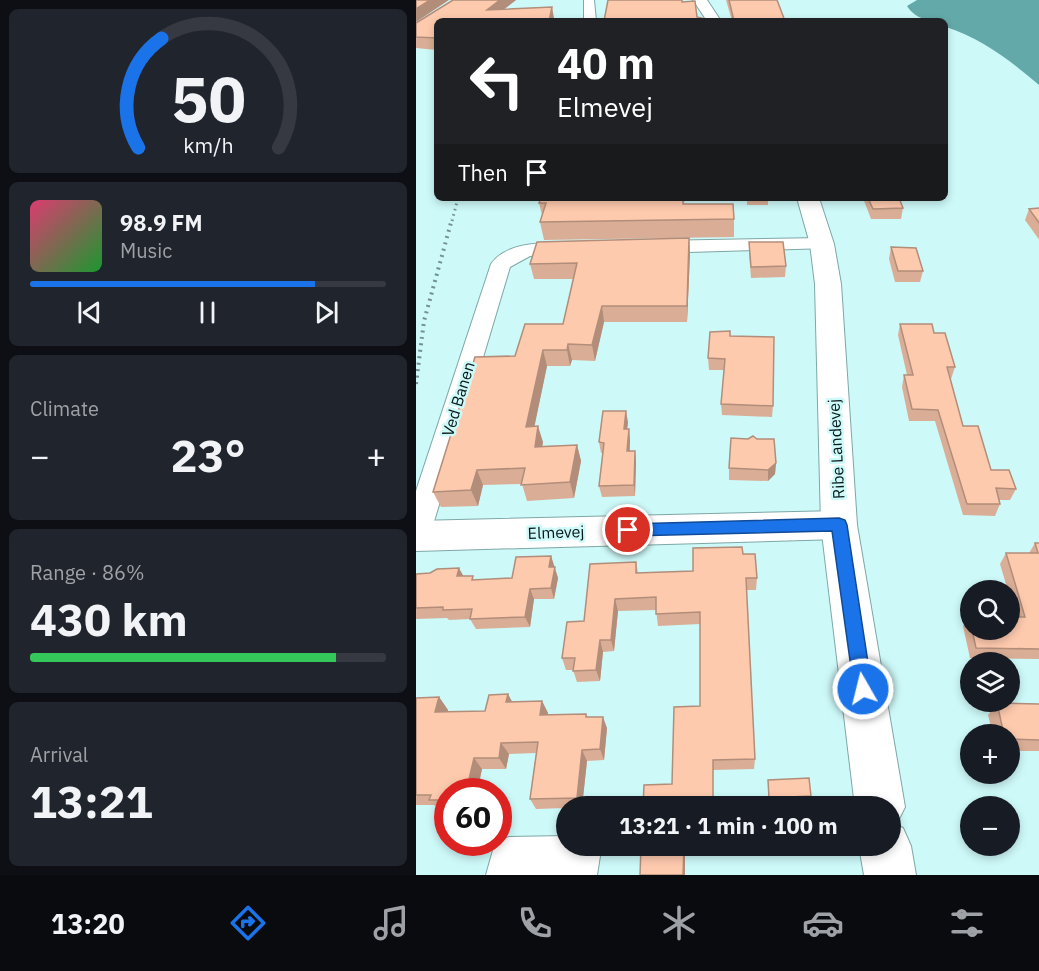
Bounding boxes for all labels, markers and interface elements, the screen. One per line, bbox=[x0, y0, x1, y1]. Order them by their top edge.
text: 40 m bbox=[557, 36, 655, 91]
icon: left bbox=[458, 42, 536, 120]
text: 50 bbox=[171, 58, 245, 139]
text: Elmevej bbox=[557, 89, 653, 124]
text: km/h bbox=[183, 131, 233, 159]
icon: arrive bbox=[520, 156, 553, 189]
text: Then bbox=[458, 158, 508, 187]
text: 98.9 FM bbox=[120, 208, 203, 237]
text: Music bbox=[120, 237, 172, 264]
icon: previous bbox=[73, 296, 106, 329]
icon: pause bbox=[191, 296, 224, 329]
icon: next bbox=[310, 296, 343, 329]
street label: Ved Banen bbox=[437, 359, 479, 439]
text: Climate bbox=[30, 395, 99, 422]
street label: Ribe Landevej bbox=[823, 398, 849, 500]
text: 23° bbox=[170, 426, 246, 484]
text: − bbox=[30, 434, 50, 477]
text: + bbox=[366, 434, 386, 477]
pin bbox=[602, 504, 653, 555]
icon: arrive bbox=[611, 513, 644, 546]
street label: Elmevej bbox=[527, 521, 585, 543]
text: Range · 86% bbox=[30, 559, 145, 586]
map controls bbox=[960, 580, 1020, 856]
button: search bbox=[960, 580, 1020, 640]
text: 430 km bbox=[30, 590, 188, 648]
button: layers bbox=[960, 652, 1020, 712]
position arrow bbox=[831, 657, 895, 721]
button: + bbox=[960, 724, 1020, 784]
text: Arrival bbox=[30, 741, 88, 768]
text: 13:21 bbox=[30, 772, 153, 830]
speed limit sign: 60 bbox=[434, 778, 512, 856]
button: − bbox=[960, 796, 1020, 856]
text: 13:21 · 1 min · 100 m bbox=[619, 811, 838, 840]
icon: directions bbox=[227, 902, 269, 944]
icon: music bbox=[370, 902, 412, 944]
icon: phone bbox=[514, 902, 556, 944]
icon: climate bbox=[658, 902, 700, 944]
icon: car bbox=[802, 902, 844, 944]
icon: filters bbox=[946, 902, 988, 944]
text: 13:20 bbox=[51, 906, 125, 941]

